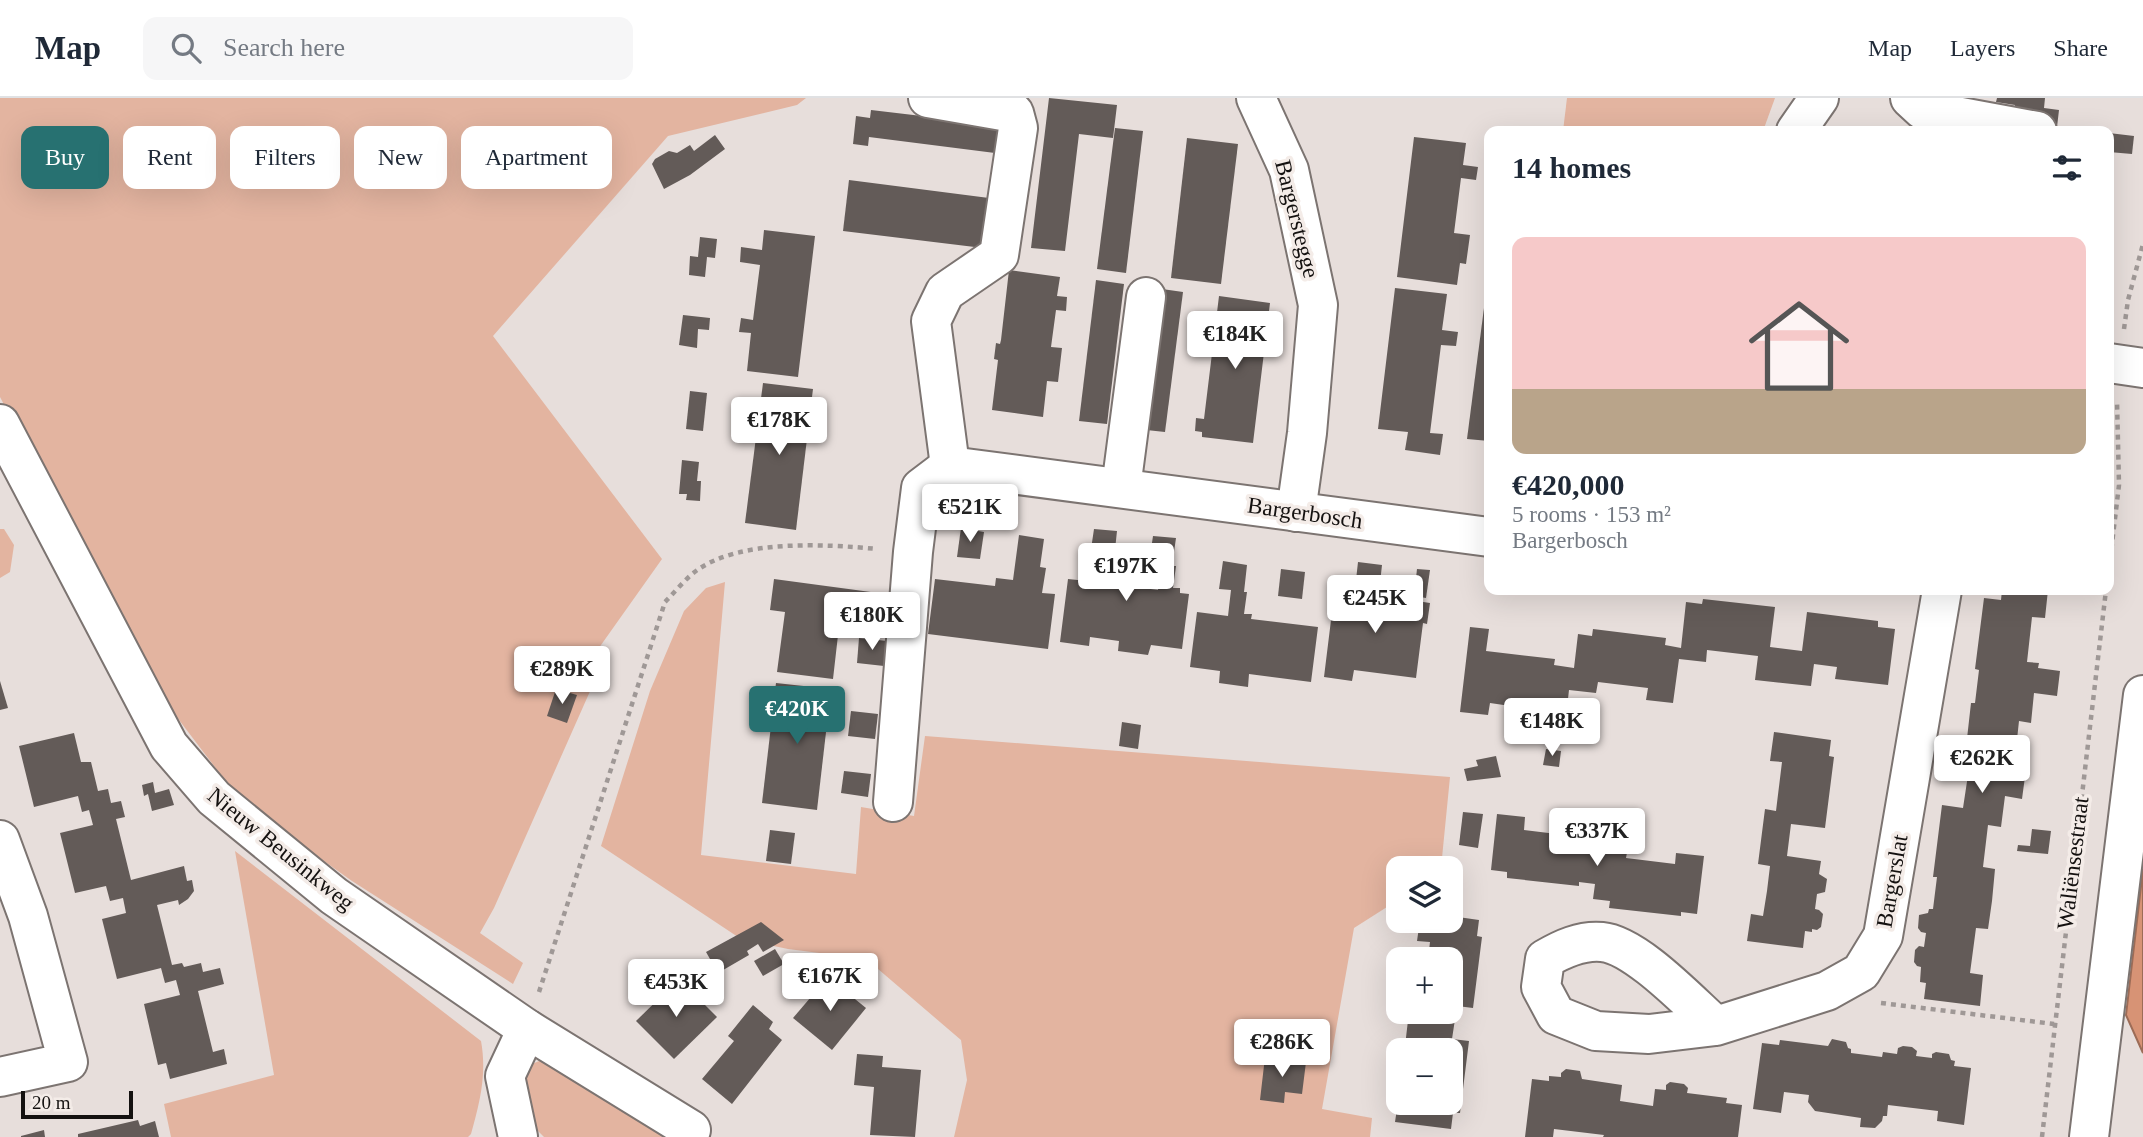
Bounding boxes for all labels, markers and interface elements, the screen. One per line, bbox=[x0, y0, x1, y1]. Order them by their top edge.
search box bbox=[143, 17, 633, 80]
icon: search bbox=[167, 29, 205, 67]
text: Map bbox=[35, 30, 101, 66]
text: Search here bbox=[223, 33, 345, 62]
text: Map bbox=[1868, 35, 1912, 61]
text: Layers bbox=[1950, 35, 2015, 61]
text: Share bbox=[2053, 35, 2108, 61]
chip: Buy bbox=[21, 126, 109, 189]
chip: Rent bbox=[123, 126, 216, 189]
chip: Filters bbox=[230, 126, 340, 189]
chip: New bbox=[354, 126, 447, 189]
chip: Apartment bbox=[461, 126, 612, 189]
icon: filters bbox=[2048, 149, 2086, 187]
text: 14 homes bbox=[1512, 151, 1631, 184]
street label: Bargerstegge bbox=[1270, 157, 1324, 281]
icon: home bbox=[1736, 283, 1862, 409]
pin: €184K bbox=[1186, 312, 1284, 371]
text: €184K bbox=[1203, 321, 1267, 346]
pin: €178K bbox=[730, 398, 828, 457]
text: €178K bbox=[747, 407, 811, 432]
text: €420,000 bbox=[1512, 468, 1625, 501]
pin: €521K bbox=[921, 484, 1019, 544]
street label: Bargerbosch bbox=[1246, 493, 1365, 534]
text: €521K bbox=[938, 494, 1002, 519]
text: 5 rooms · 153 m² bbox=[1512, 502, 1671, 527]
text: Bargerbosch bbox=[1512, 528, 1628, 553]
pin: €197K bbox=[1077, 544, 1175, 603]
text: €197K bbox=[1094, 553, 1158, 578]
pin: €245K bbox=[1326, 575, 1424, 635]
text: €245K bbox=[1343, 585, 1407, 610]
pin: €180K bbox=[823, 592, 921, 652]
text: €180K bbox=[840, 602, 904, 627]
pin: €289K bbox=[513, 646, 611, 706]
text: €289K bbox=[530, 656, 594, 681]
pin: €420K bbox=[748, 686, 846, 746]
text: €420K bbox=[765, 696, 829, 721]
pin: €148K bbox=[1503, 698, 1601, 758]
text: €148K bbox=[1520, 708, 1584, 733]
pin: €262K bbox=[1933, 736, 2031, 795]
text: €262K bbox=[1950, 745, 2014, 770]
street label: Nieuw Beusinkweg bbox=[203, 782, 359, 916]
street label: Waliënsestraat bbox=[2052, 795, 2094, 931]
pin: €337K bbox=[1548, 808, 1646, 868]
text: €337K bbox=[1565, 818, 1629, 843]
street label: Bargerslat bbox=[1872, 832, 1913, 930]
map controls bbox=[1386, 856, 1463, 1115]
button: layers bbox=[1386, 856, 1463, 933]
button: + bbox=[1386, 947, 1463, 1024]
pin: €167K bbox=[781, 954, 879, 1013]
pin: €453K bbox=[627, 960, 725, 1019]
text: €167K bbox=[798, 963, 862, 988]
text: €453K bbox=[644, 969, 708, 994]
pin: €286K bbox=[1233, 1020, 1331, 1079]
text: €286K bbox=[1250, 1029, 1314, 1054]
button: − bbox=[1386, 1038, 1463, 1115]
scale bar bbox=[21, 1088, 133, 1120]
text: 20 m bbox=[32, 1092, 71, 1113]

